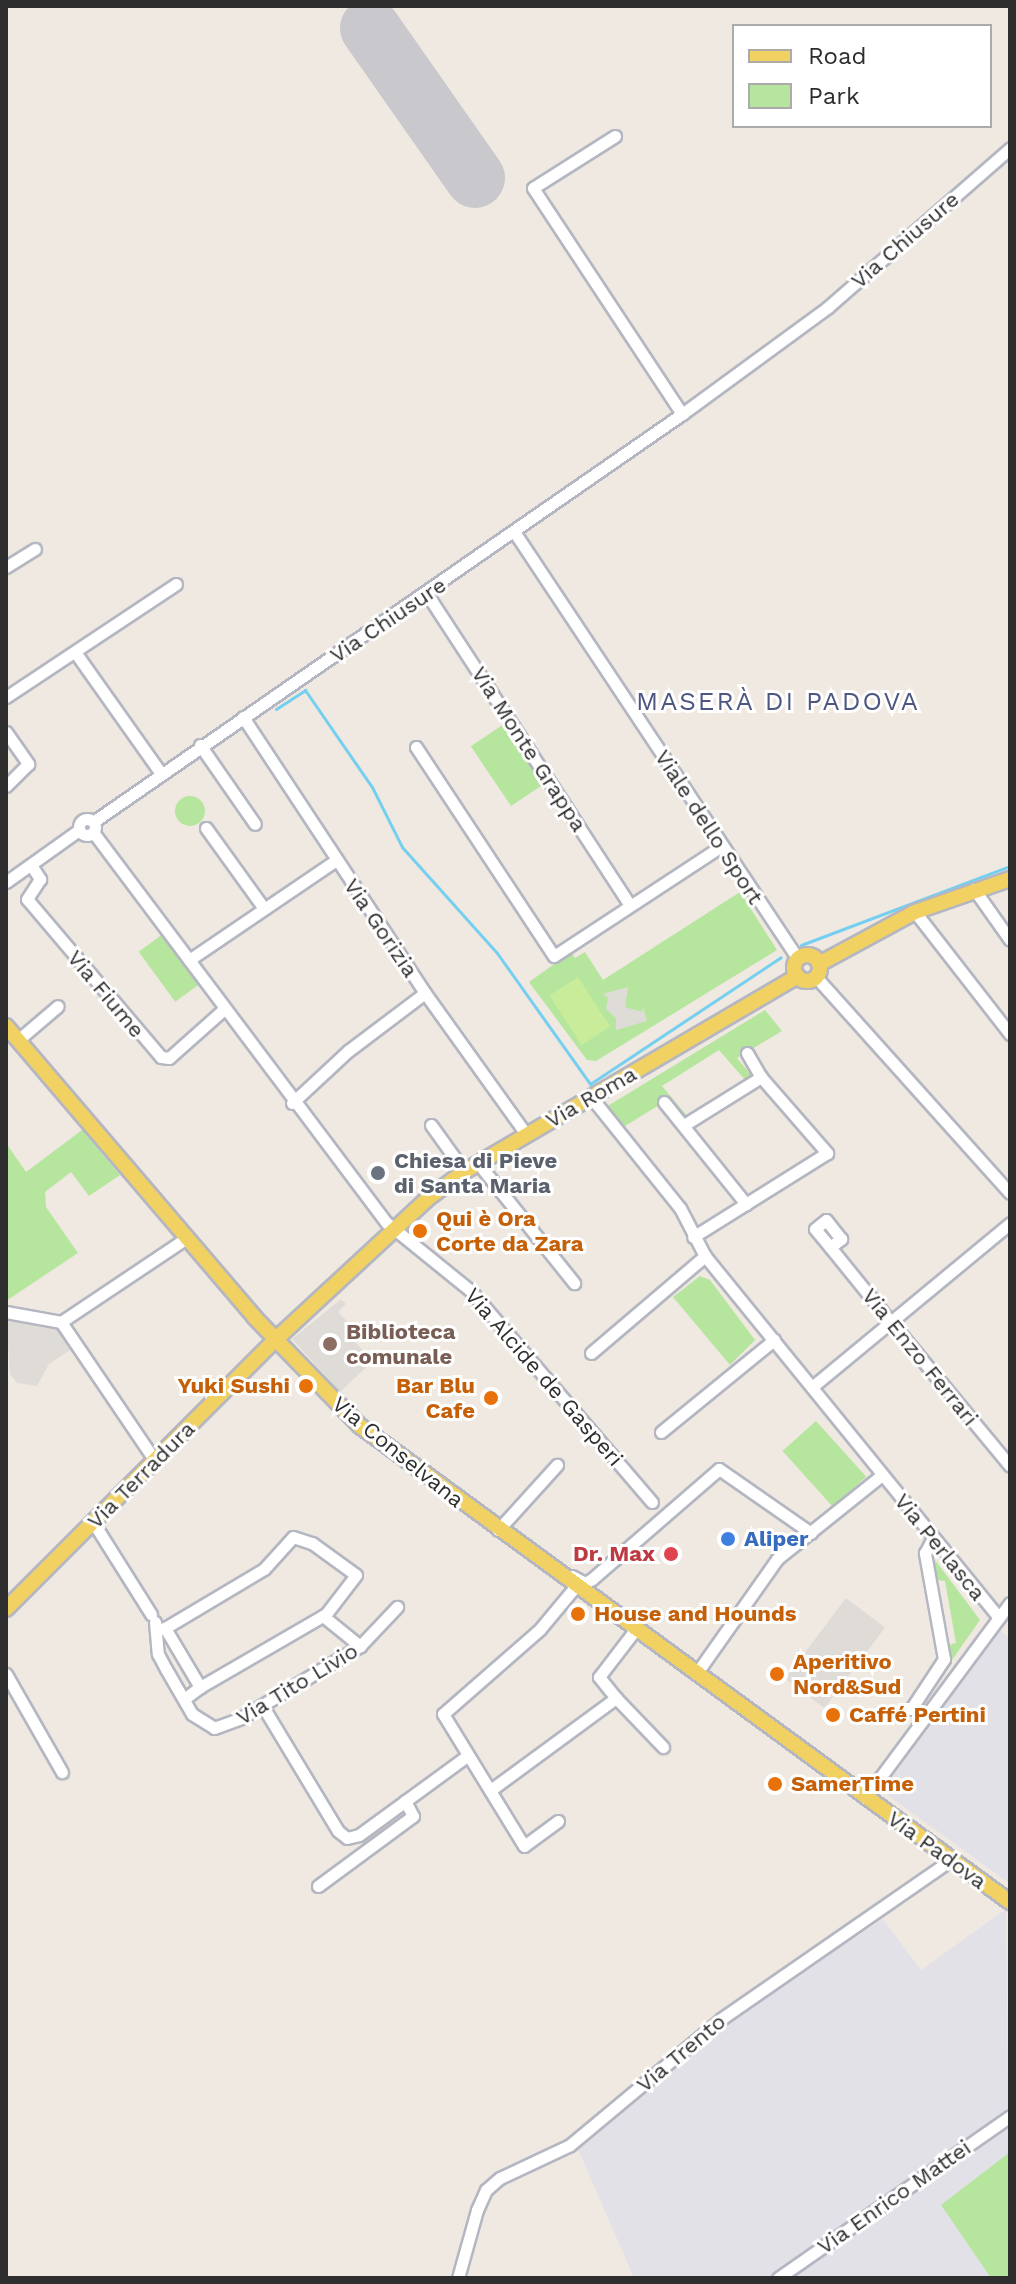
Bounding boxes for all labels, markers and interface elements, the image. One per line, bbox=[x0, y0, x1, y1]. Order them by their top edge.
legend bbox=[732, 24, 992, 128]
text: Road bbox=[808, 42, 867, 70]
text: Park bbox=[808, 82, 860, 110]
street label: Via Chiusure bbox=[846, 186, 964, 294]
street label: Via Chiusure bbox=[325, 571, 451, 669]
street label: Via Monte Grappa bbox=[466, 661, 592, 837]
district label: MASERÀ DI PADOVA bbox=[635, 686, 921, 718]
street label: Viale dello Sport bbox=[649, 745, 769, 909]
street label: Via Gorizia bbox=[338, 873, 424, 983]
street label: Via Fiume bbox=[62, 945, 150, 1043]
street label: Via Roma bbox=[541, 1060, 641, 1134]
place label: Chiesa di Pieve di Santa Maria bbox=[394, 1147, 557, 1198]
marker: Chiesa di Pieve di Santa Maria bbox=[369, 1164, 387, 1182]
place label: Qui è Ora Corte da Zara bbox=[436, 1205, 584, 1256]
marker: Qui è Ora Corte da Zara bbox=[411, 1222, 429, 1240]
street label: Via Alcide de Gasperi bbox=[459, 1282, 629, 1472]
street label: Via Enzo Ferrari bbox=[856, 1283, 984, 1431]
place label: Biblioteca comunale bbox=[346, 1318, 456, 1370]
marker: Biblioteca comunale bbox=[321, 1335, 339, 1353]
place label: Bar Blu Cafe bbox=[396, 1372, 475, 1424]
place label: Yuki Sushi bbox=[178, 1373, 290, 1399]
marker: Yuki Sushi bbox=[297, 1377, 315, 1395]
marker: Bar Blu Cafe bbox=[482, 1389, 500, 1407]
street label: Via Conselvana bbox=[327, 1391, 469, 1513]
street label: Via Terradura bbox=[81, 1415, 201, 1535]
street label: Via Perlasca bbox=[889, 1488, 991, 1606]
place label: Aliper bbox=[744, 1526, 808, 1552]
marker: Aliper bbox=[719, 1530, 737, 1548]
place label: Dr. Max bbox=[573, 1541, 655, 1567]
marker: Dr. Max bbox=[662, 1545, 680, 1563]
place label: House and Hounds bbox=[594, 1601, 796, 1627]
marker: House and Hounds bbox=[569, 1605, 587, 1623]
street label: Via Tito Livio bbox=[231, 1637, 363, 1731]
place label: Aperitivo Nord&Sud bbox=[793, 1648, 901, 1700]
marker: Aperitivo Nord&Sud bbox=[768, 1665, 786, 1683]
place label: Caffé Pertini bbox=[849, 1702, 986, 1728]
marker: Caffé Pertini bbox=[824, 1706, 842, 1724]
place label: SamerTime bbox=[791, 1771, 914, 1797]
marker: SamerTime bbox=[766, 1775, 784, 1793]
street label: Via Padova bbox=[882, 1805, 992, 1895]
street label: Via Trento bbox=[631, 2008, 731, 2098]
street label: Via Enrico Mattei bbox=[812, 2134, 976, 2260]

